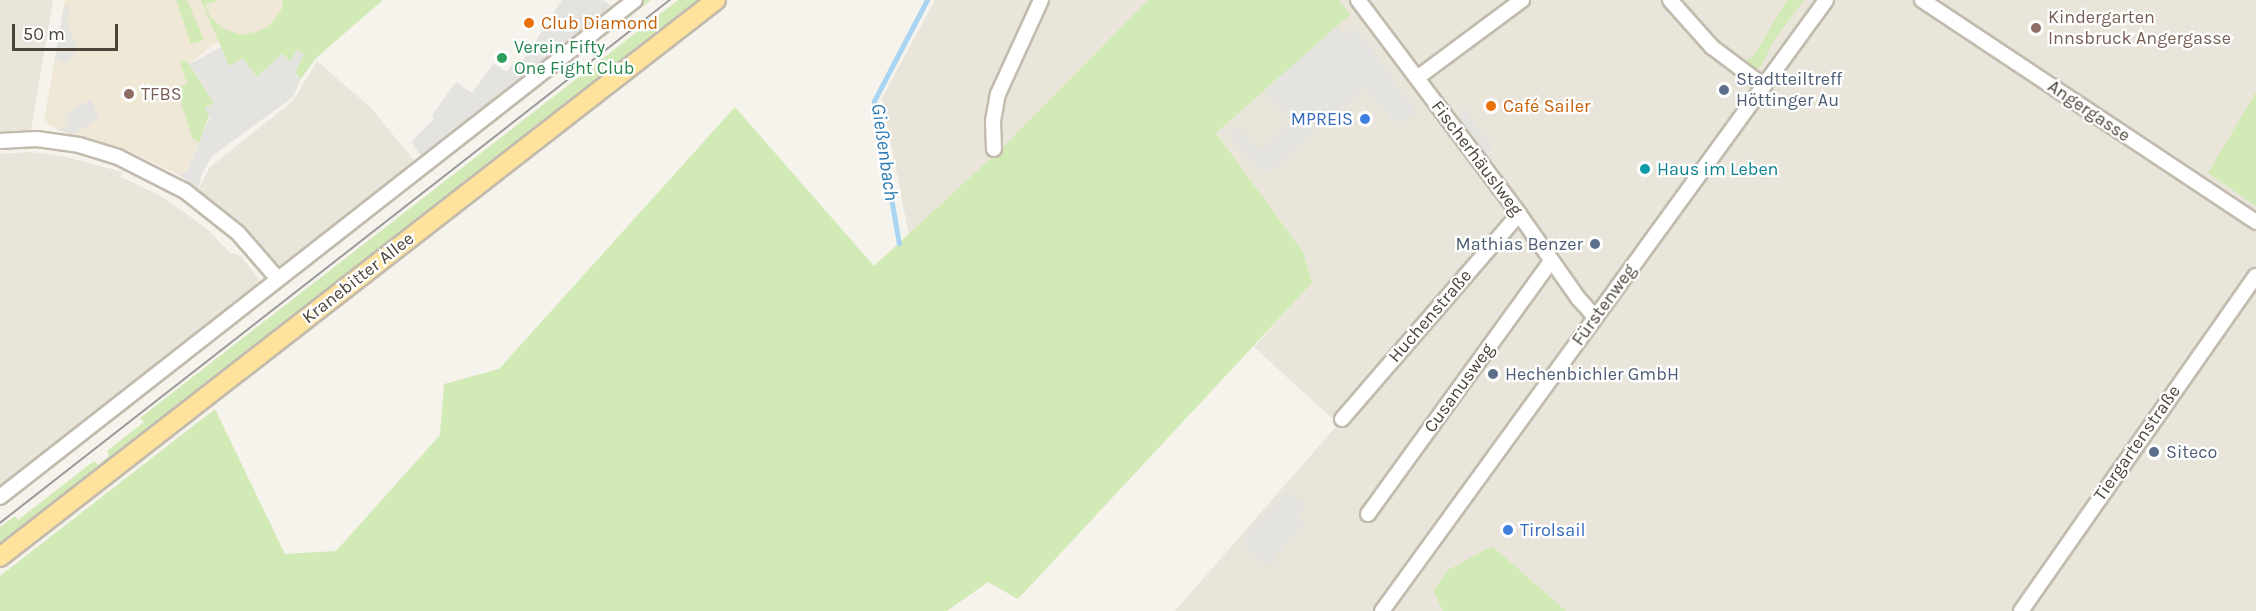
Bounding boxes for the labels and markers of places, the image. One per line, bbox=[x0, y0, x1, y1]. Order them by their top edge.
place label: Kindergarten Innsbruck Angergasse bbox=[2048, 7, 2231, 50]
place label: Club Diamond bbox=[541, 12, 658, 34]
marker: Club Diamond bbox=[522, 16, 536, 30]
marker: Kindergarten Innsbruck Angergasse bbox=[2029, 21, 2043, 35]
place label: Verein Fifty One Fight Club bbox=[514, 37, 635, 80]
marker: Verein Fifty One Fight Club bbox=[495, 51, 509, 65]
place label: Stadtteiltreff Höttinger Au bbox=[1736, 69, 1842, 112]
place label: TFBS bbox=[141, 83, 182, 105]
marker: Stadtteiltreff Höttinger Au bbox=[1717, 83, 1731, 97]
marker: TFBS bbox=[122, 87, 136, 101]
place label: Café Sailer bbox=[1503, 95, 1591, 117]
marker: Café Sailer bbox=[1484, 99, 1498, 113]
place label: MPREIS bbox=[1291, 108, 1353, 130]
marker: MPREIS bbox=[1358, 112, 1372, 126]
place label: Haus im Leben bbox=[1657, 158, 1778, 180]
marker: Haus im Leben bbox=[1638, 162, 1652, 176]
place label: Mathias Benzer bbox=[1456, 233, 1583, 255]
marker: Mathias Benzer bbox=[1588, 237, 1602, 251]
place label: Hechenbichler GmbH bbox=[1505, 363, 1679, 385]
marker: Hechenbichler GmbH bbox=[1486, 367, 1500, 381]
place label: Siteco bbox=[2166, 441, 2217, 463]
marker: Siteco bbox=[2147, 445, 2161, 459]
place label: Tirolsail bbox=[1520, 519, 1586, 541]
marker: Tirolsail bbox=[1501, 523, 1515, 537]

